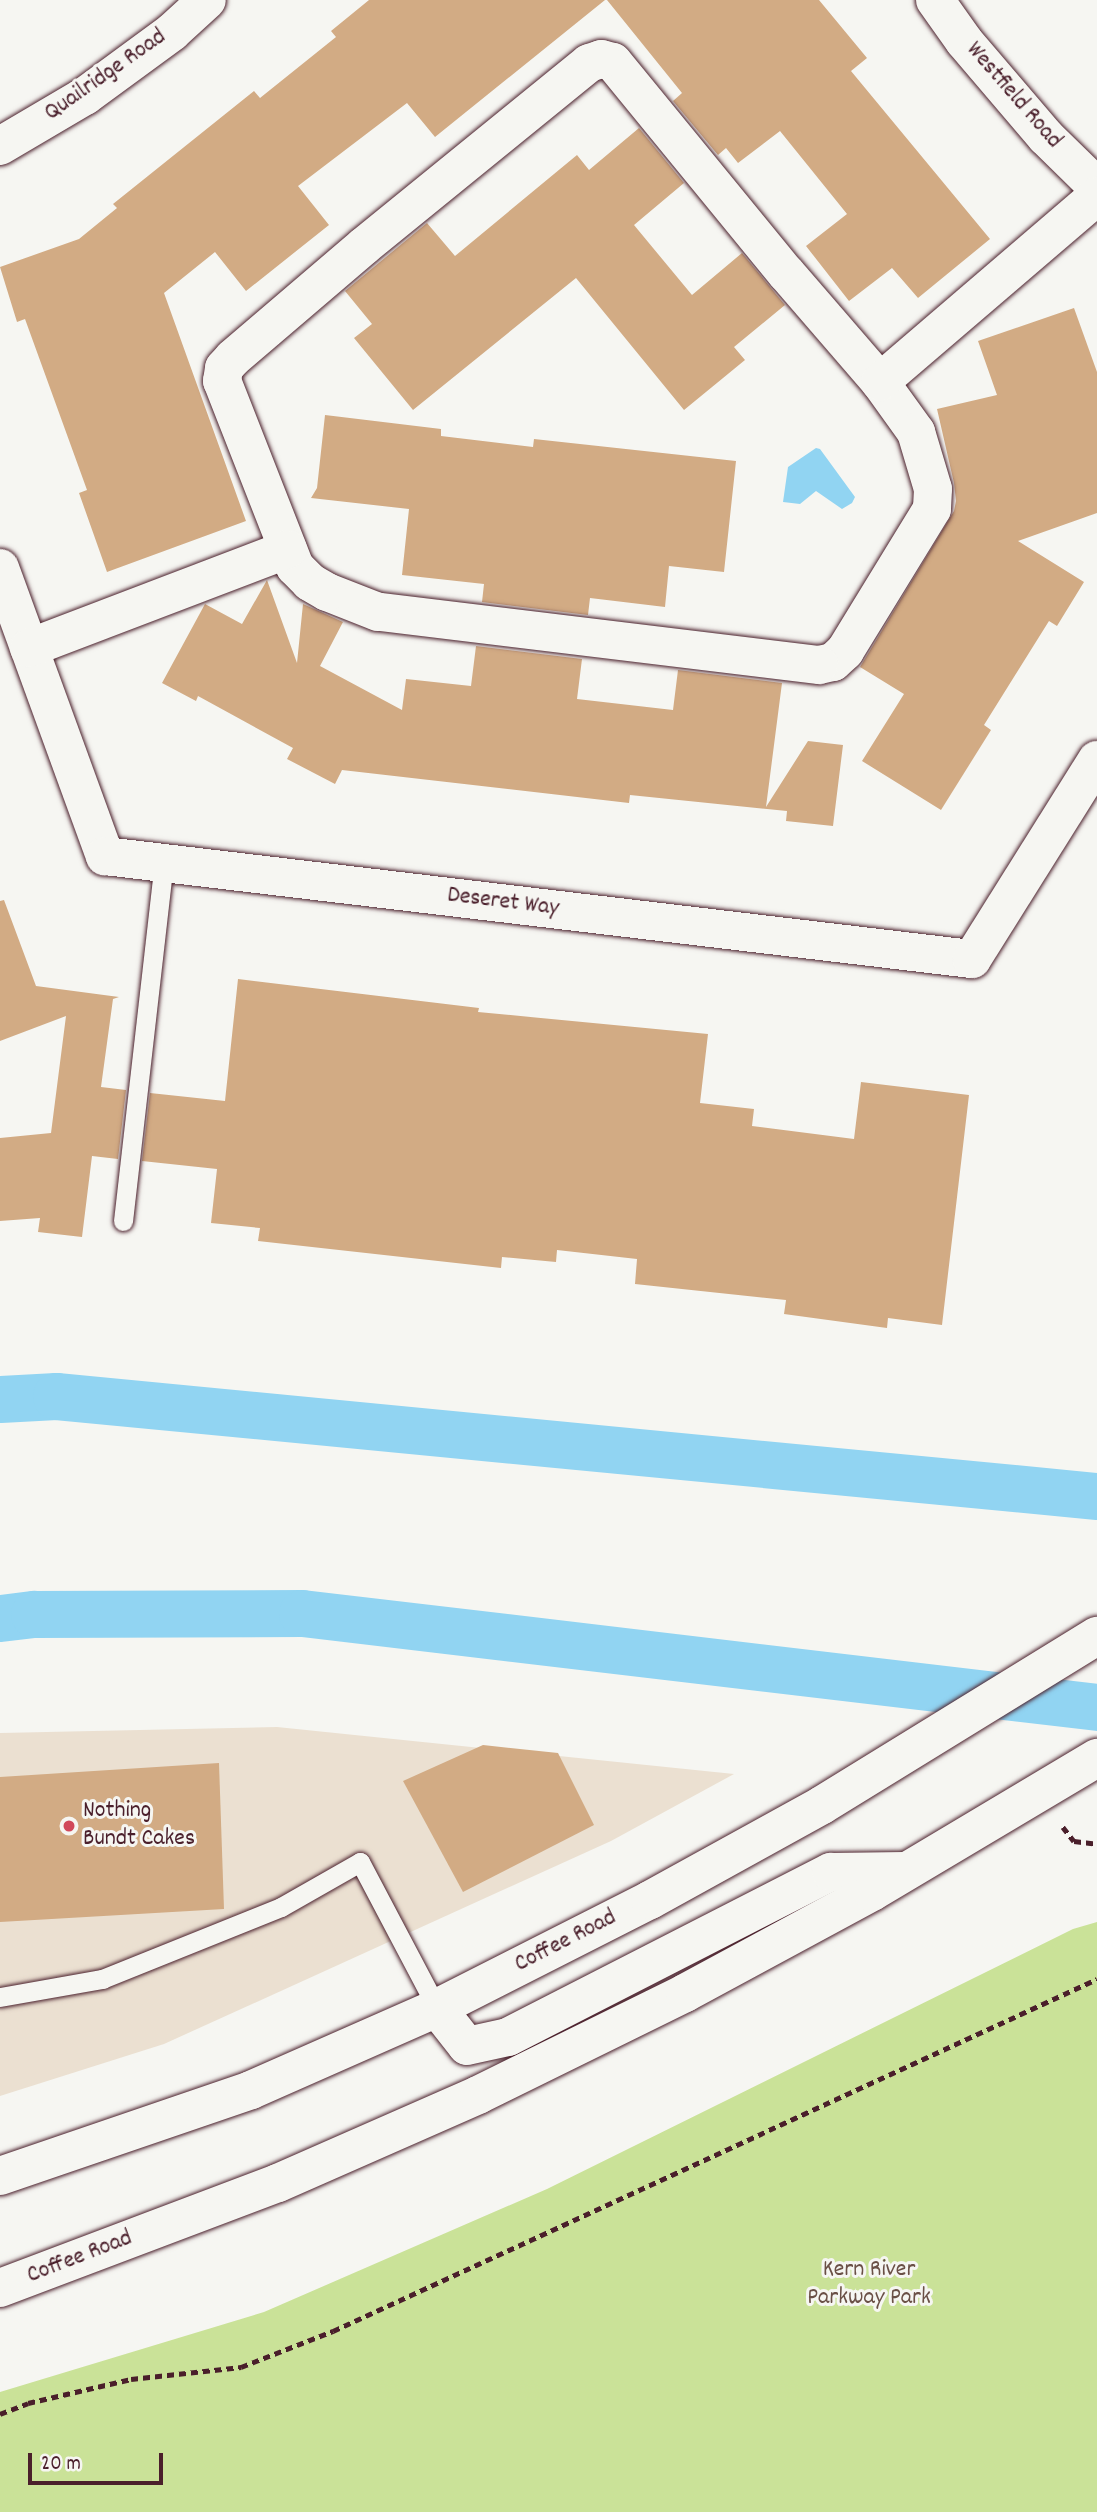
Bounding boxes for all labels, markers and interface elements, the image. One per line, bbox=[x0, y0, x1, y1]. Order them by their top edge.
street label: Quailridge Road bbox=[40, 24, 172, 128]
street label: Westfield Road bbox=[959, 37, 1067, 155]
street label: Deseret Way bbox=[446, 882, 560, 924]
place label: Nothing Bundt Cakes bbox=[83, 1798, 195, 1854]
marker: Nothing Bundt Cakes bbox=[61, 1818, 77, 1834]
street label: Coffee Road bbox=[510, 1904, 622, 1980]
street label: Coffee Road bbox=[23, 2225, 137, 2291]
park label: Kern River Parkway Park bbox=[807, 2257, 931, 2313]
scale bar bbox=[32, 2438, 166, 2482]
text: 20 m bbox=[41, 2450, 81, 2480]

